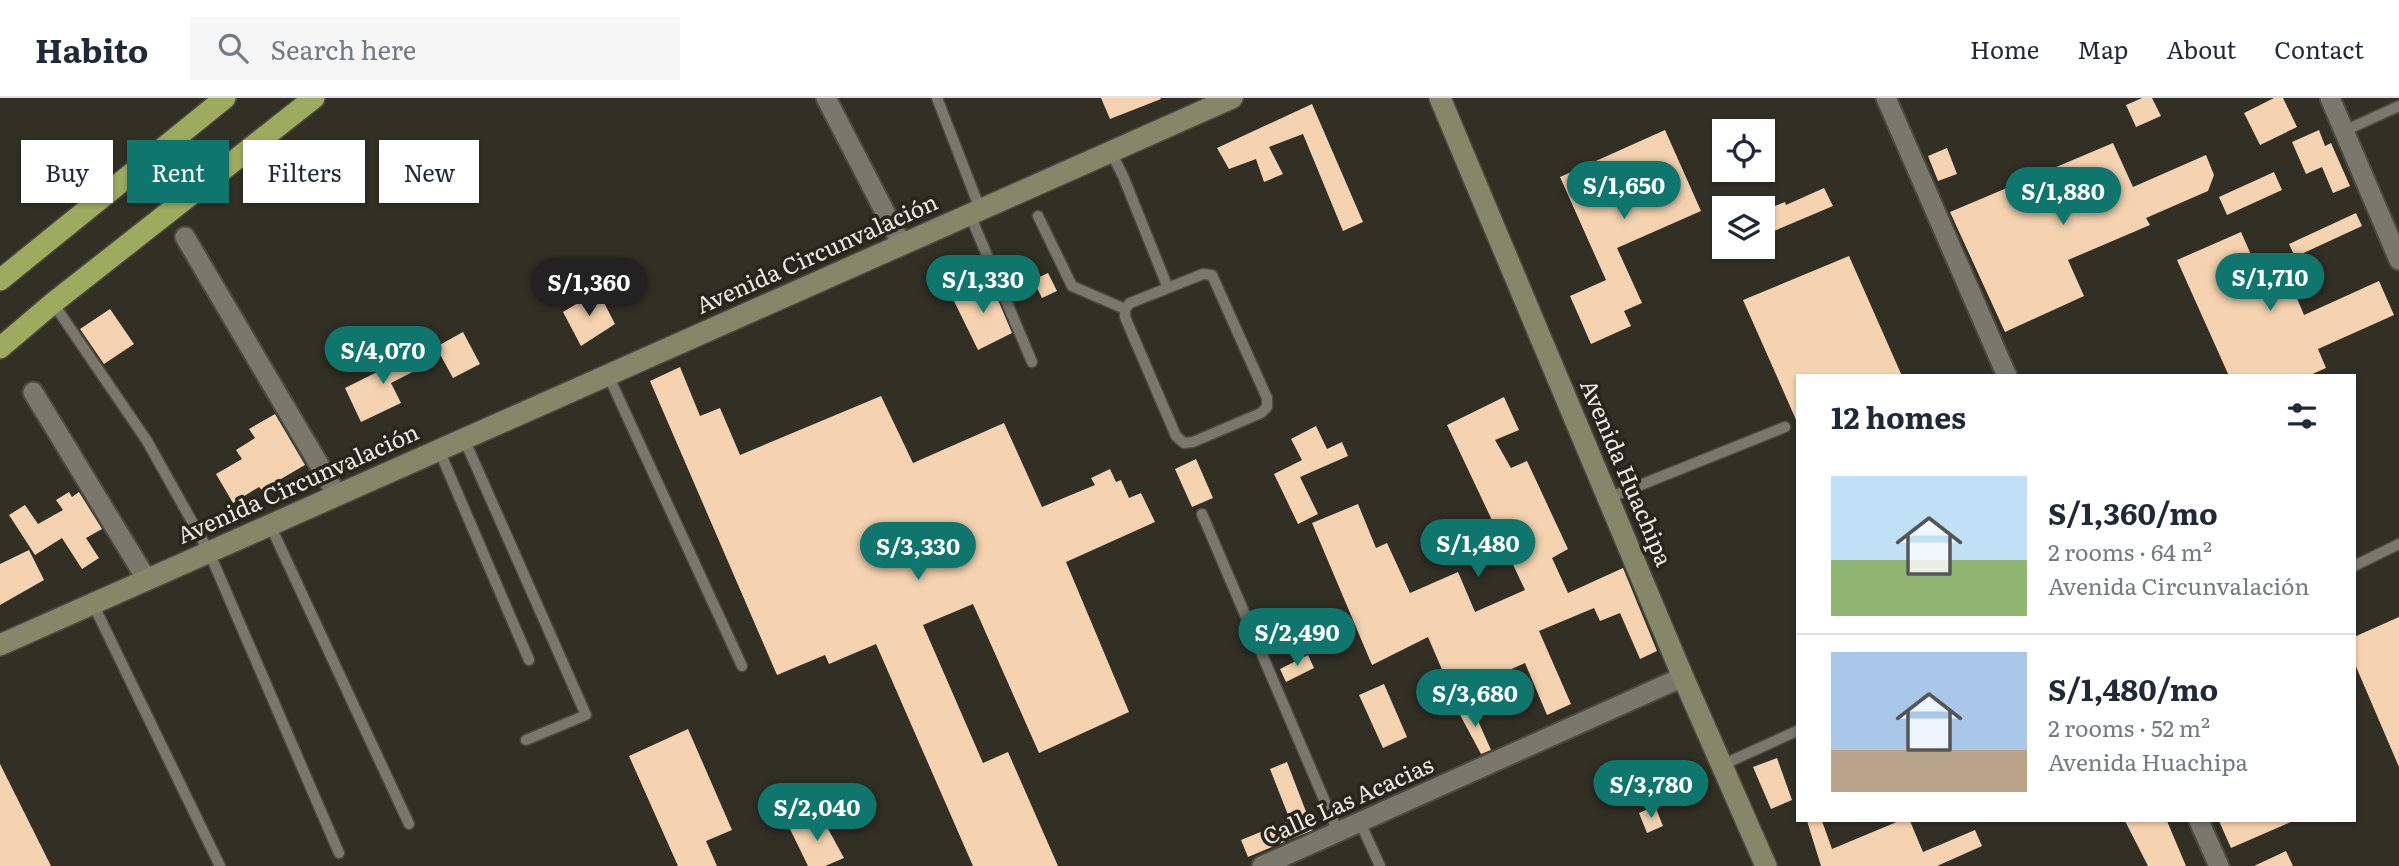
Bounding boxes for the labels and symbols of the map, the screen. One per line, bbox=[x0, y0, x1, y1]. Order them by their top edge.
pin: S/1,650 bbox=[1559, 162, 1689, 221]
pin: S/1,880 bbox=[1998, 167, 2128, 227]
street label: Avenida Circunvalación bbox=[690, 183, 943, 321]
pin: S/1,710 bbox=[2205, 254, 2335, 313]
pin: S/1,330 bbox=[918, 256, 1048, 315]
pin: S/1,360 bbox=[524, 258, 654, 318]
pin: S/4,070 bbox=[318, 327, 448, 386]
street label: Avenida Huachipa bbox=[1573, 374, 1683, 571]
street label: Avenida Circunvalación bbox=[171, 413, 424, 551]
pin: S/1,480 bbox=[1413, 519, 1543, 579]
pin: S/3,330 bbox=[853, 522, 983, 582]
pin: S/2,490 bbox=[1232, 608, 1362, 668]
pin: S/3,680 bbox=[1410, 670, 1540, 729]
street label: Calle Las Acacias bbox=[1256, 746, 1438, 852]
pin: S/3,780 bbox=[1586, 760, 1716, 820]
pin: S/2,040 bbox=[752, 784, 882, 843]

